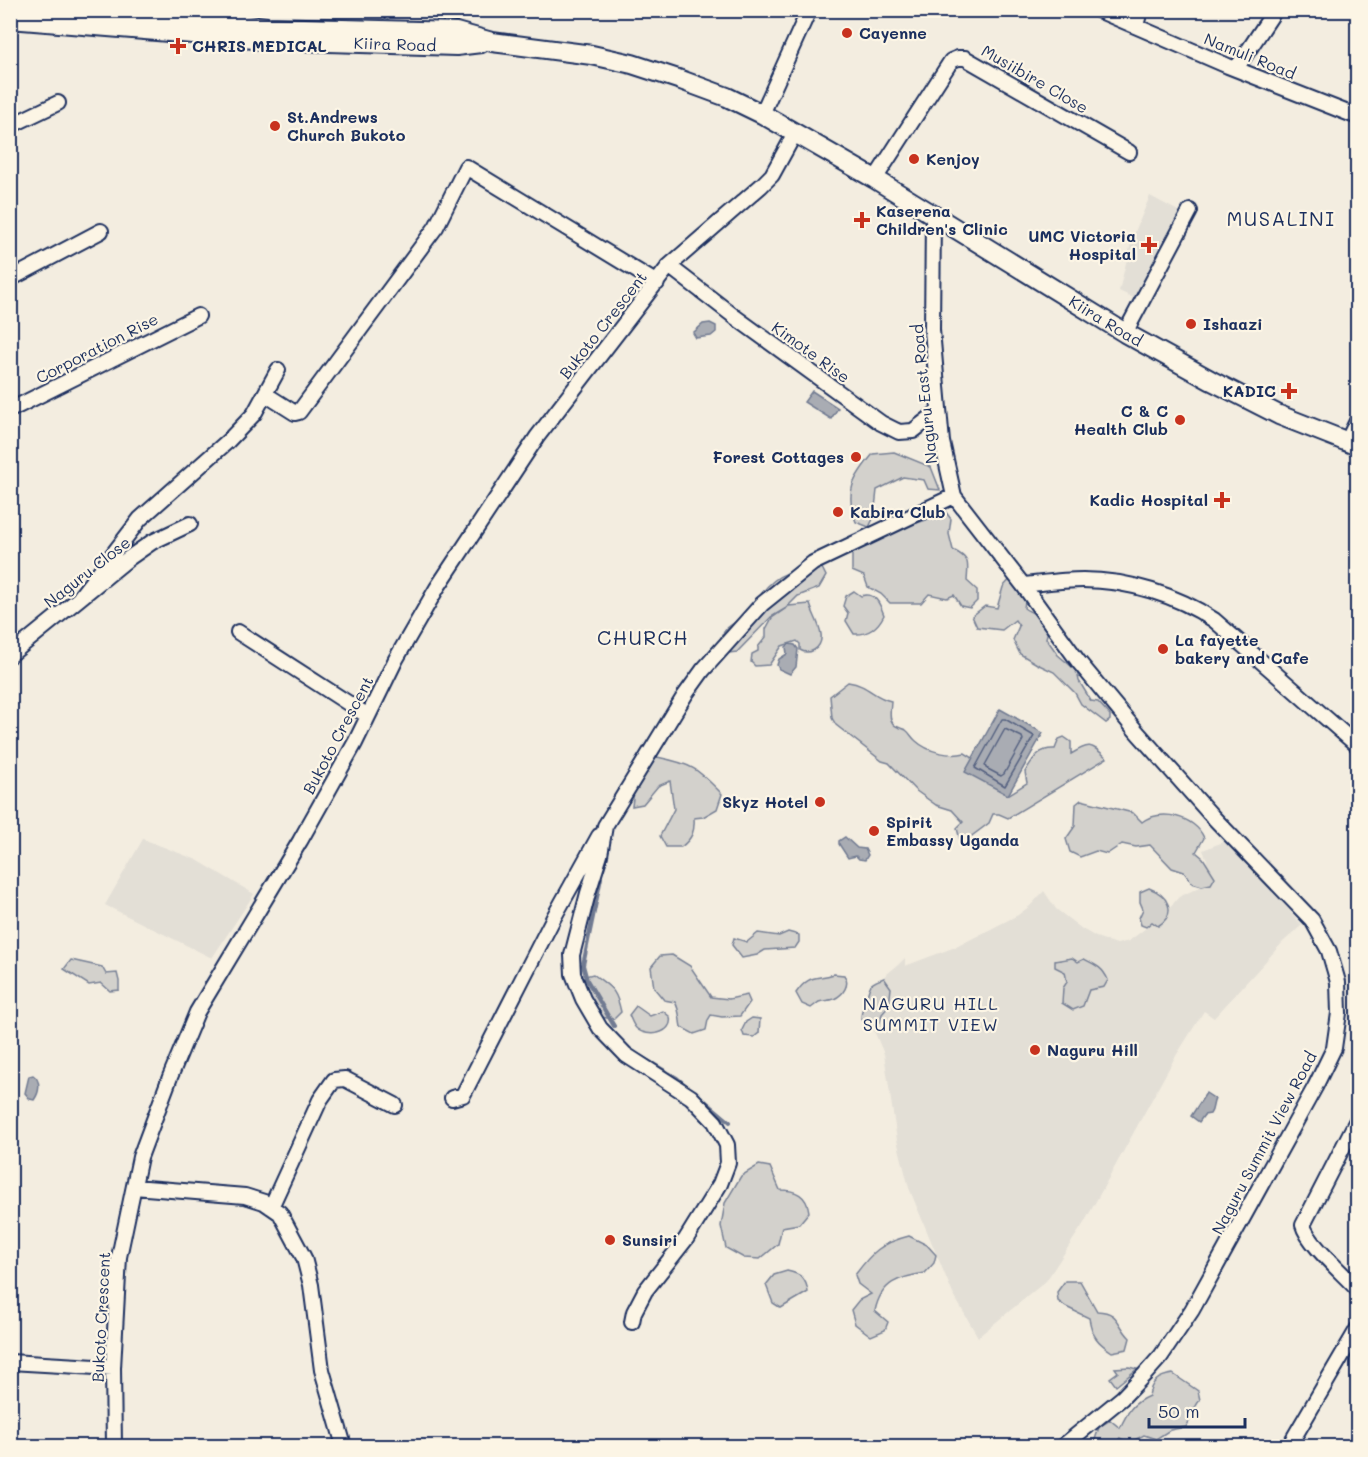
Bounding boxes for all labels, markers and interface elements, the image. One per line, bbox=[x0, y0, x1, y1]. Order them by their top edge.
place label: Cayenne bbox=[859, 22, 927, 43]
marker: Cayenne bbox=[840, 26, 854, 40]
street label: Namuli Road bbox=[1201, 28, 1299, 83]
street label: Kiira Road bbox=[353, 32, 437, 55]
place label: CHRIS MEDICAL bbox=[192, 35, 327, 56]
marker: CHRIS MEDICAL bbox=[169, 37, 187, 55]
street label: Musiibire Close bbox=[978, 40, 1092, 118]
place label: St.Andrews Church Bukoto bbox=[287, 106, 406, 145]
marker: St.Andrews Church Bukoto bbox=[268, 119, 282, 133]
place label: Kenjoy bbox=[926, 148, 980, 169]
marker: Kenjoy bbox=[907, 152, 921, 166]
place label: Kaserena Children's Clinic bbox=[876, 200, 1008, 239]
district label: MUSALINI bbox=[1226, 205, 1336, 231]
marker: Kaserena Children's Clinic bbox=[853, 211, 871, 229]
place label: UMC Victoria Hospital bbox=[1028, 225, 1136, 264]
marker: UMC Victoria Hospital bbox=[1140, 236, 1158, 254]
street label: Bukoto Crescent bbox=[554, 267, 651, 383]
street label: Kiira Road bbox=[1065, 290, 1147, 351]
street label: Corporation Rise bbox=[32, 308, 161, 387]
place label: Ishaazi bbox=[1203, 313, 1263, 334]
street label: Kimote Rise bbox=[768, 316, 855, 387]
marker: Ishaazi bbox=[1184, 317, 1198, 331]
street label: Naguru East Road bbox=[906, 323, 941, 465]
place label: KADIC bbox=[1223, 380, 1276, 401]
marker: KADIC bbox=[1280, 382, 1298, 400]
place label: C & C Health Club bbox=[1074, 400, 1168, 439]
marker: C & C Health Club bbox=[1173, 413, 1187, 427]
place label: Forest Cottages bbox=[712, 446, 844, 467]
marker: Forest Cottages bbox=[849, 450, 863, 464]
place label: Kadic Hospital bbox=[1089, 489, 1208, 510]
marker: Kadic Hospital bbox=[1213, 491, 1231, 509]
place label: Kabira Club bbox=[850, 501, 945, 522]
marker: Kabira Club bbox=[831, 505, 845, 519]
street label: Naguru Close bbox=[39, 531, 134, 612]
district label: CHURCH bbox=[597, 624, 689, 650]
place label: La fayette bakery and Cafe bbox=[1175, 629, 1309, 668]
marker: La fayette bakery and Cafe bbox=[1156, 642, 1170, 656]
street label: Bukoto Crescent bbox=[298, 672, 378, 797]
place label: Skyz Hotel bbox=[722, 791, 808, 812]
marker: Skyz Hotel bbox=[813, 795, 827, 809]
place label: Spirit Embassy Uganda bbox=[886, 811, 1019, 850]
marker: Spirit Embassy Uganda bbox=[867, 824, 881, 838]
district label: NAGURU HILL SUMMIT VIEW bbox=[863, 991, 999, 1036]
place label: Naguru Hill bbox=[1047, 1039, 1138, 1060]
marker: Naguru Hill bbox=[1028, 1043, 1042, 1057]
street label: Naguru Summit View Road bbox=[1206, 1048, 1321, 1238]
place label: Sunsiri bbox=[622, 1229, 678, 1250]
marker: Sunsiri bbox=[603, 1233, 617, 1247]
street label: Bukoto Crescent bbox=[87, 1251, 114, 1383]
scale bar bbox=[1149, 1391, 1245, 1429]
text: 50 m bbox=[1158, 1399, 1200, 1423]

